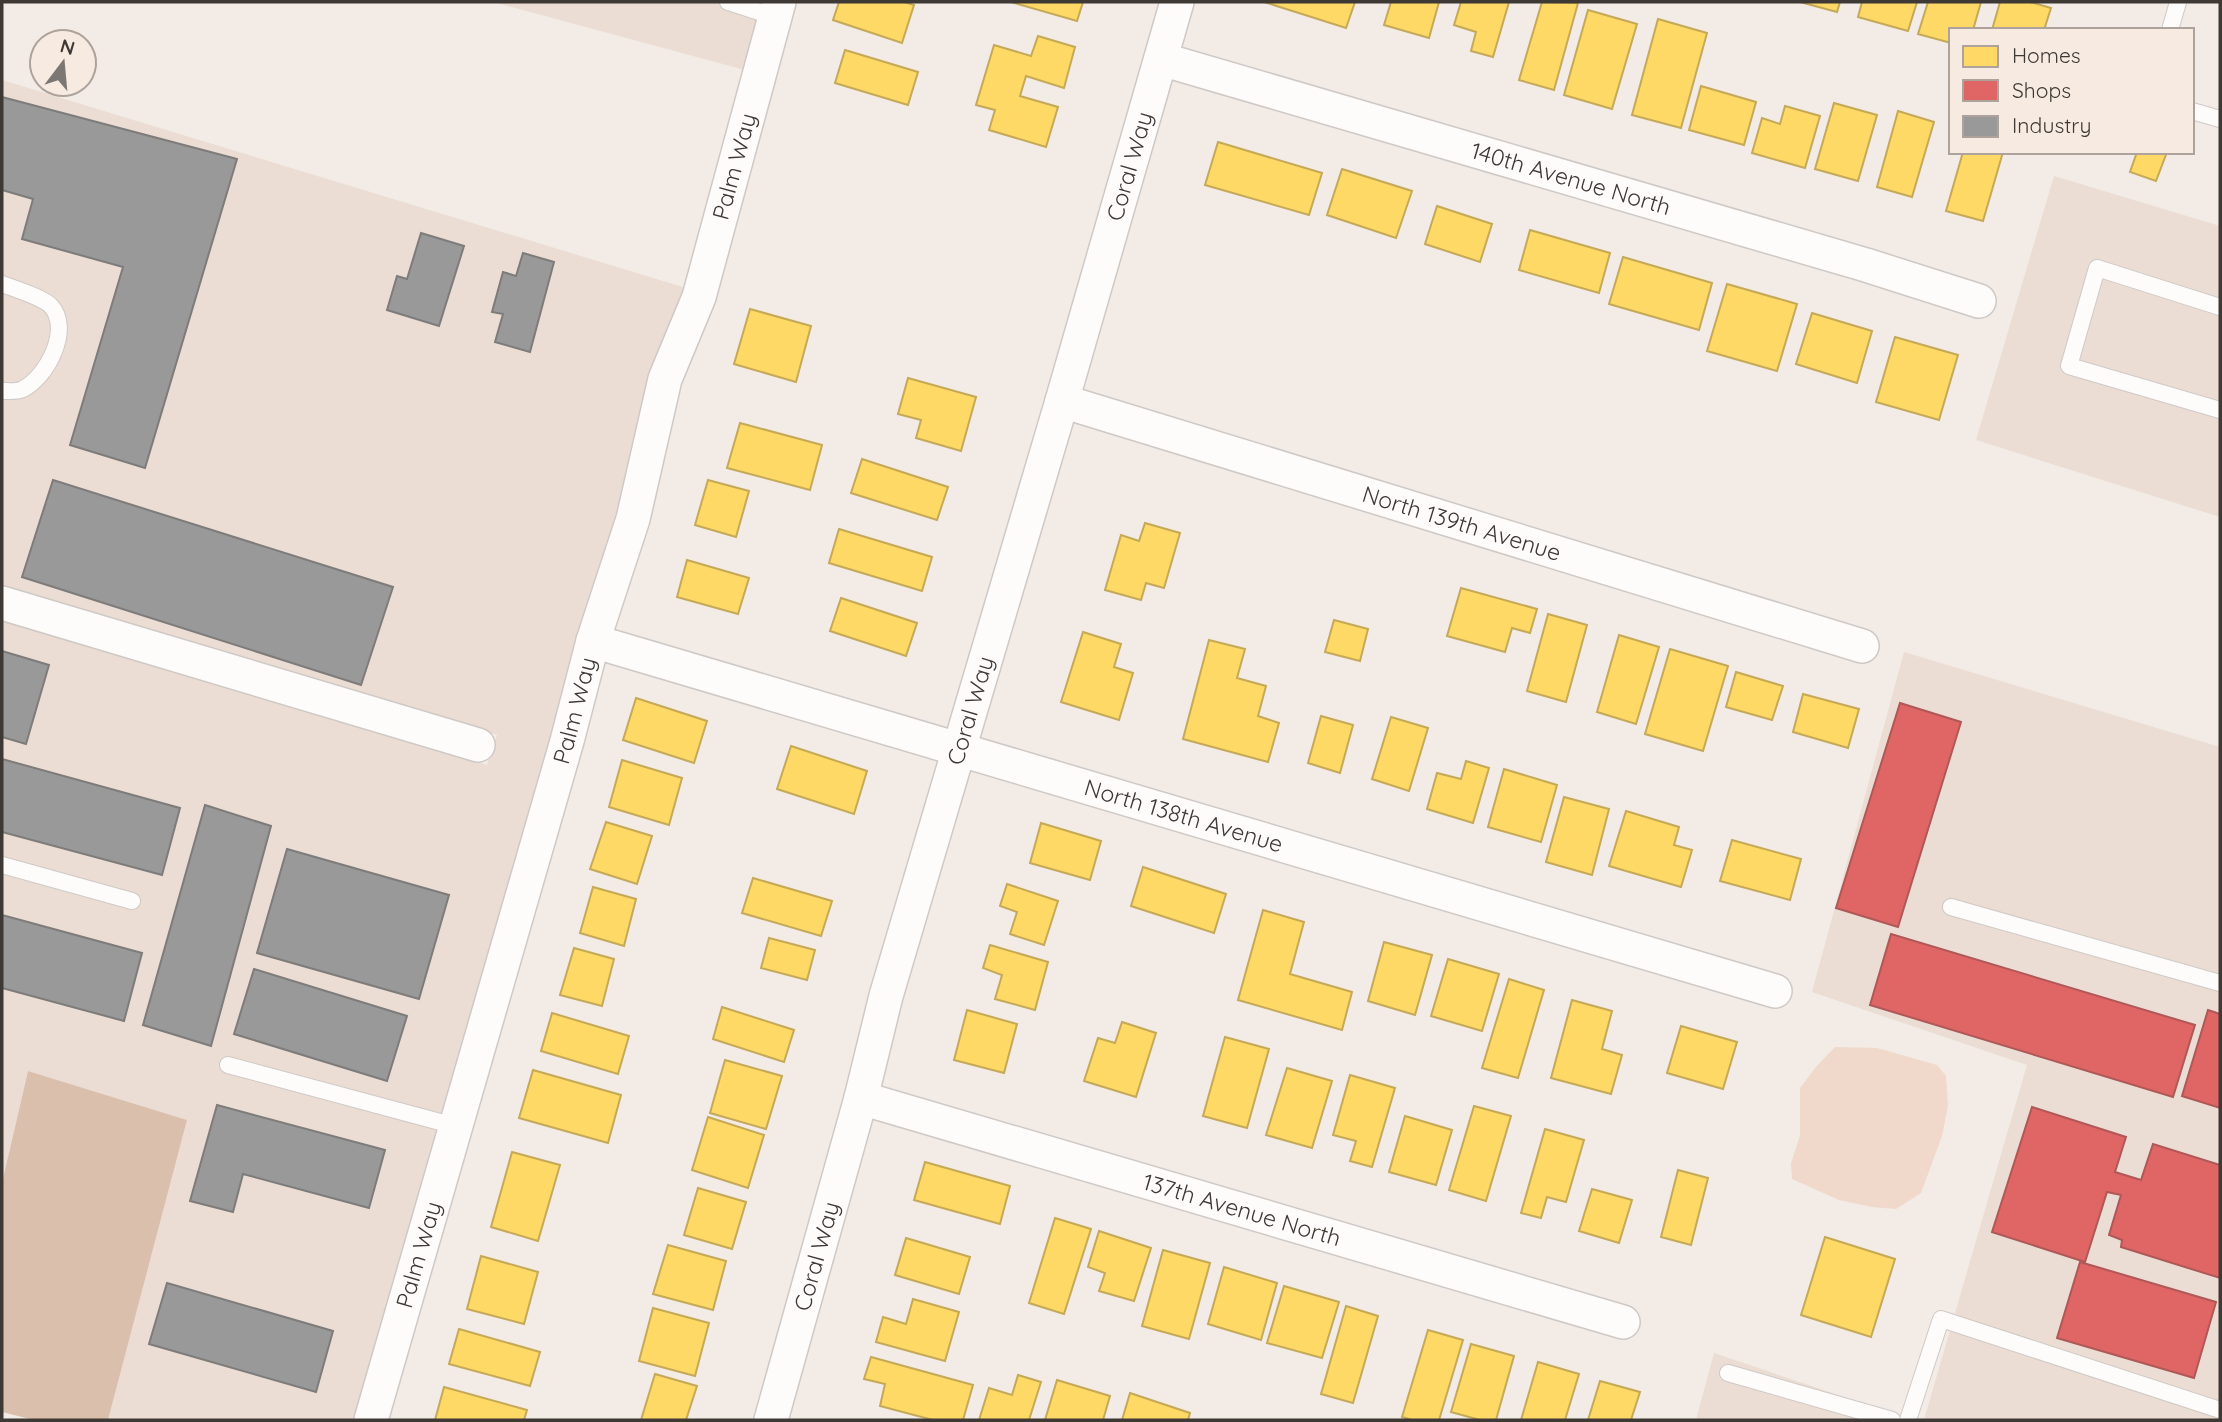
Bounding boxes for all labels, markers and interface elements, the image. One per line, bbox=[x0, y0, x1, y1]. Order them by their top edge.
north arrow bbox=[28, 28, 98, 98]
legend bbox=[1949, 28, 2194, 154]
text: N bbox=[58, 33, 78, 60]
text: Homes bbox=[2012, 42, 2081, 68]
text: Shops bbox=[2012, 77, 2071, 103]
street label: Coral Way bbox=[1100, 108, 1159, 224]
street label: Palm Way bbox=[706, 110, 762, 223]
text: Industry bbox=[2012, 112, 2091, 138]
street label: 140th Avenue North bbox=[1468, 135, 1674, 221]
street label: North 139th Avenue bbox=[1359, 479, 1565, 567]
street label: Coral Way bbox=[940, 653, 1000, 768]
street label: Palm Way bbox=[546, 654, 602, 767]
street label: North 138th Avenue bbox=[1081, 772, 1286, 859]
street label: 137th Avenue North bbox=[1140, 1167, 1344, 1252]
street label: Palm Way bbox=[389, 1198, 447, 1311]
street label: Coral Way bbox=[787, 1198, 845, 1314]

